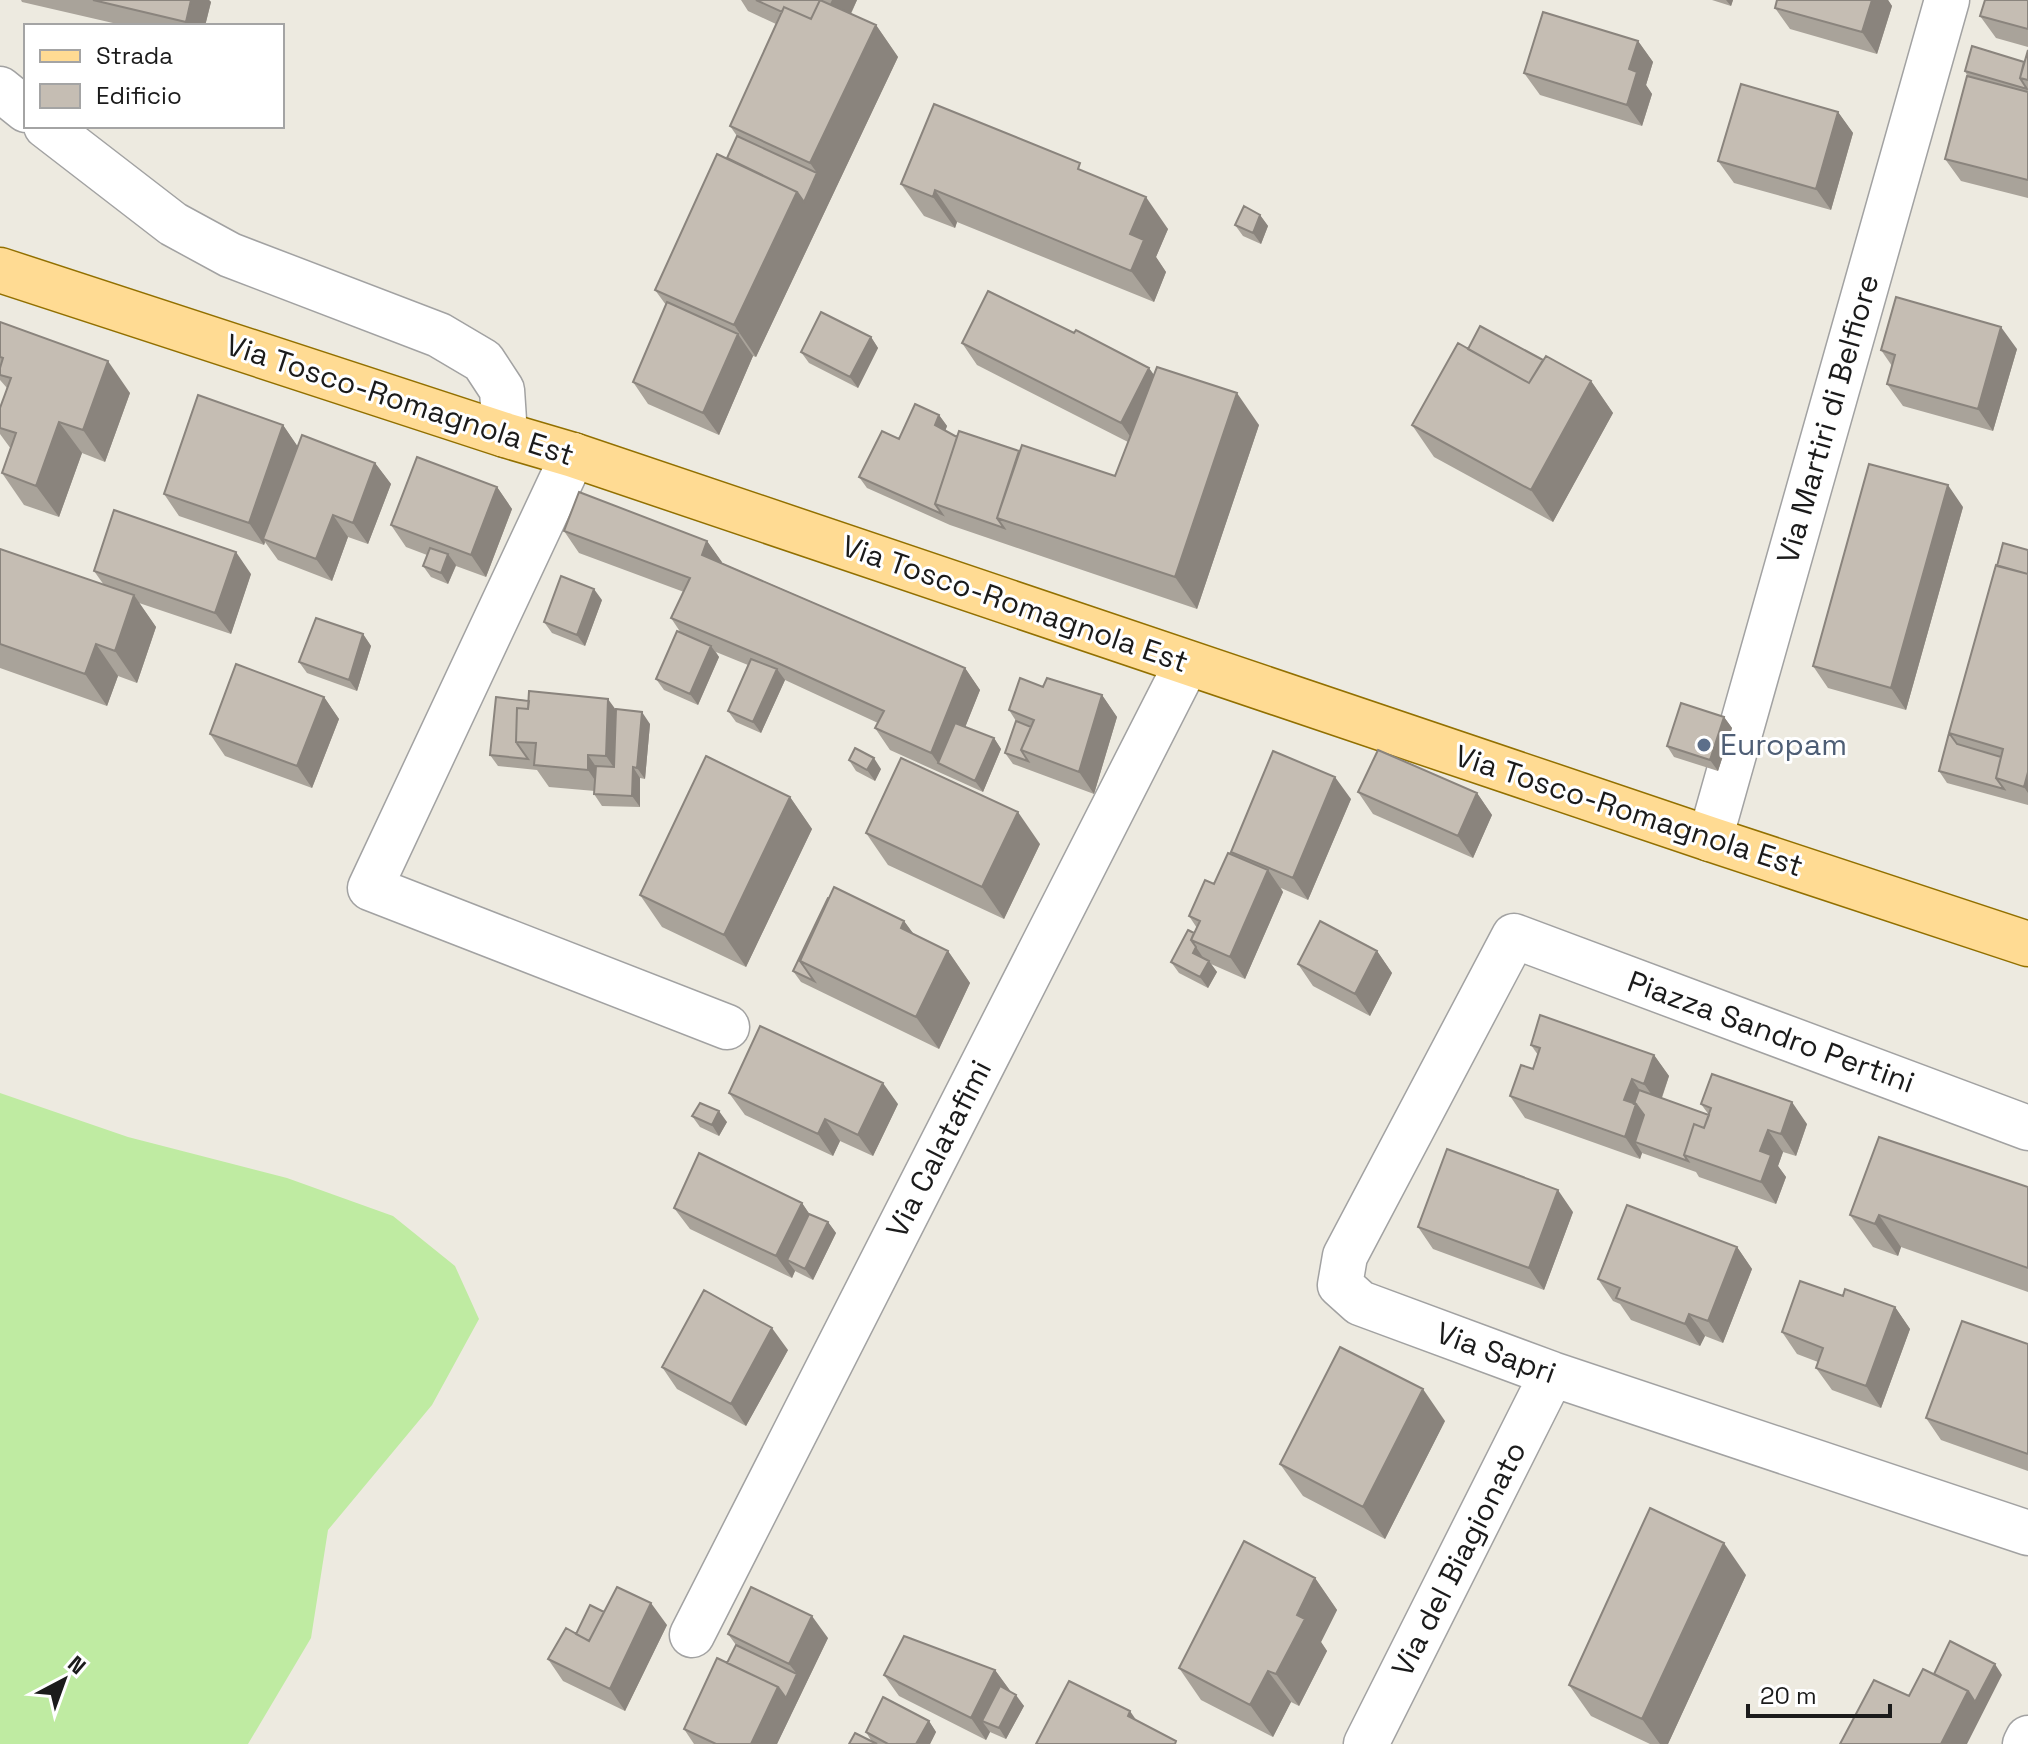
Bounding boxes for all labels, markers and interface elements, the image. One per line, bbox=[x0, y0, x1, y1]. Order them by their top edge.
legend bbox=[24, 24, 284, 128]
text: Strada bbox=[96, 40, 173, 71]
text: Edificio bbox=[96, 80, 182, 111]
street label: Via Martiri di Belfiore bbox=[1768, 270, 1887, 568]
street label: Via Tosco-Romagnola Est bbox=[221, 325, 579, 474]
street label: Via Tosco-Romagnola Est bbox=[837, 526, 1194, 681]
place label: Europam bbox=[1720, 725, 1847, 764]
street label: Via Tosco-Romagnola Est bbox=[1450, 736, 1808, 885]
marker: Europam bbox=[1695, 736, 1713, 754]
street label: Piazza Sandro Pertini bbox=[1622, 961, 1920, 1102]
street label: Via Calatafimi bbox=[877, 1053, 1000, 1244]
street label: Via Sapri bbox=[1431, 1313, 1561, 1392]
street label: Via del Biagionato bbox=[1382, 1435, 1535, 1683]
north arrow bbox=[24, 1640, 104, 1720]
text: N bbox=[62, 1650, 92, 1680]
scale bar bbox=[1748, 1668, 1890, 1718]
text: 20 m bbox=[1760, 1680, 1817, 1711]

